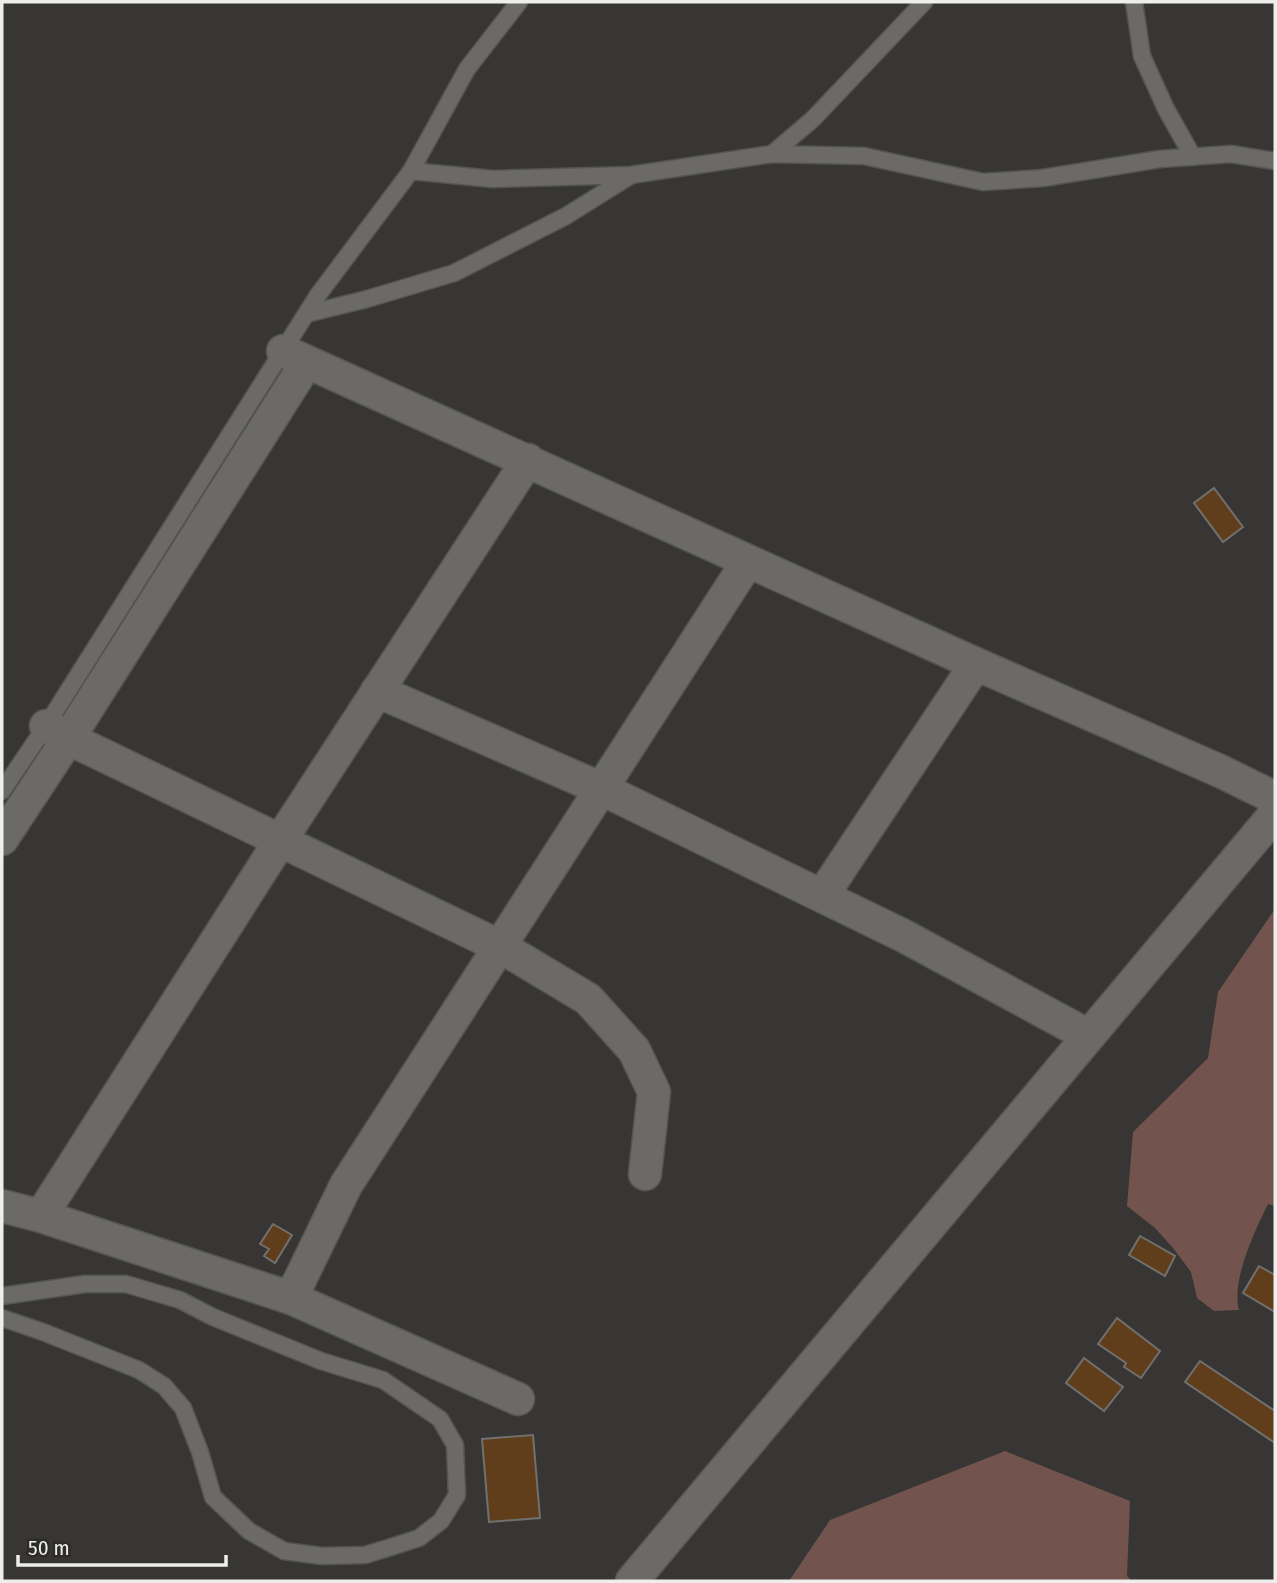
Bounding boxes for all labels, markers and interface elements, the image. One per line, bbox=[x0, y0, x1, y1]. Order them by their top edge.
scale bar bbox=[18, 1524, 226, 1568]
text: 50 m bbox=[28, 1535, 70, 1561]

